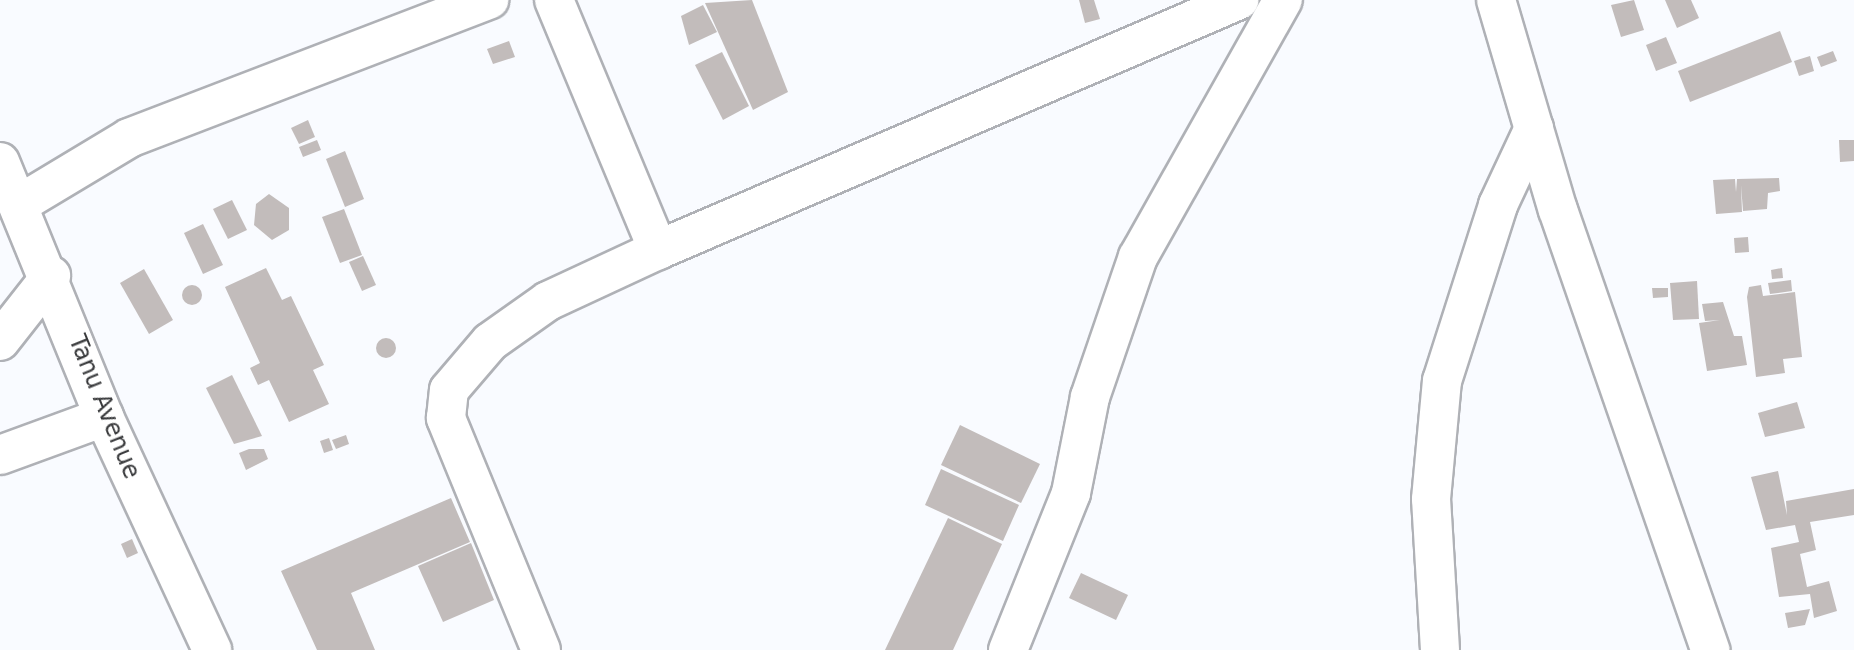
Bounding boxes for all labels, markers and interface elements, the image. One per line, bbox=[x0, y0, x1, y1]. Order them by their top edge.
street label: Tanu Avenue bbox=[62, 331, 146, 483]

